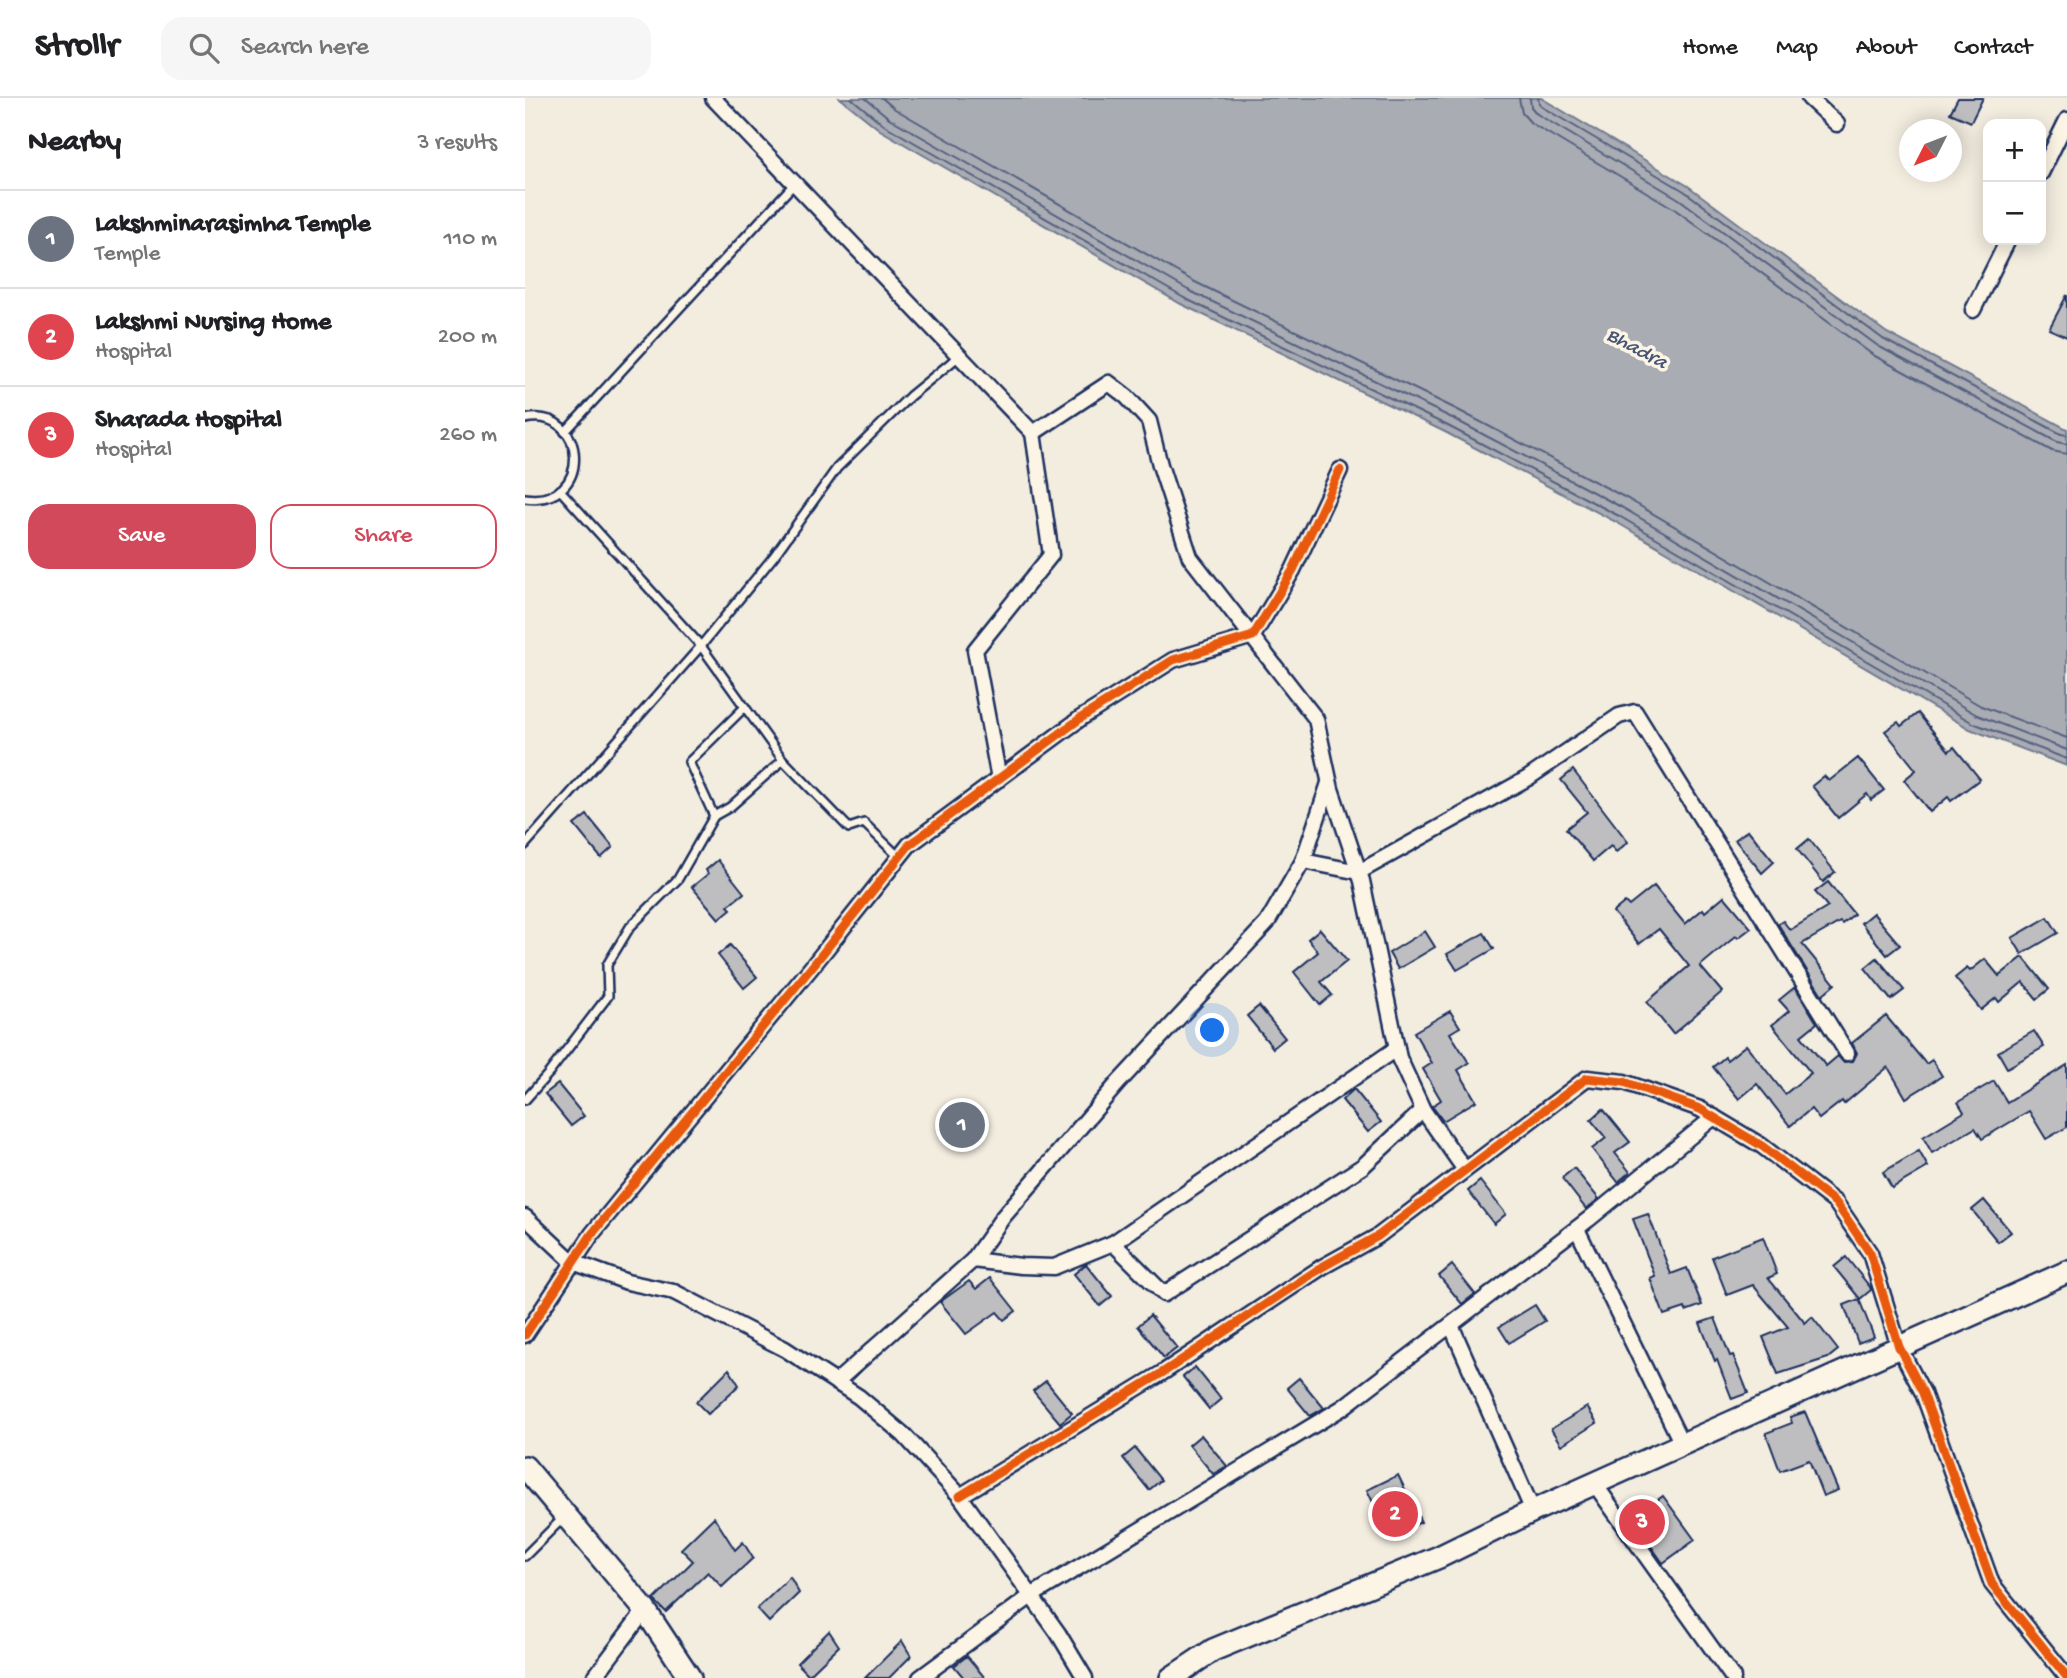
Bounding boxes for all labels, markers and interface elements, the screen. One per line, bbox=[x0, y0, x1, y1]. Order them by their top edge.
search box bbox=[161, 17, 651, 80]
text: Strollr bbox=[35, 29, 119, 67]
icon: search bbox=[185, 29, 223, 67]
text: Search here bbox=[241, 33, 369, 64]
text: Home bbox=[1682, 34, 1738, 63]
text: Map bbox=[1776, 34, 1818, 63]
text: About bbox=[1856, 34, 1916, 63]
text: Contact bbox=[1954, 34, 2032, 63]
north arrow bbox=[1899, 119, 1962, 182]
map controls bbox=[1983, 119, 2046, 245]
button: + bbox=[1983, 119, 2046, 182]
text: Nearby bbox=[28, 126, 121, 161]
text: 3 results bbox=[417, 130, 497, 157]
button: − bbox=[1983, 182, 2046, 245]
text: Lakshminarasimha Temple bbox=[95, 210, 371, 241]
text: 1 bbox=[46, 226, 56, 253]
text: 110 m bbox=[444, 226, 497, 253]
text: Temple bbox=[95, 241, 160, 268]
text: Lakshmi Nursing Home bbox=[95, 308, 331, 339]
text: 2 bbox=[45, 324, 57, 351]
text: 200 m bbox=[438, 324, 497, 351]
water label: Bhadra bbox=[1601, 324, 1672, 377]
text: Hospital bbox=[95, 339, 172, 366]
text: Sharada Hospital bbox=[95, 406, 282, 437]
text: 3 bbox=[45, 422, 57, 449]
text: 260 m bbox=[439, 422, 497, 449]
text: Hospital bbox=[95, 437, 172, 464]
button: Save bbox=[28, 504, 256, 569]
button: Share bbox=[270, 504, 497, 569]
your location bbox=[1195, 1013, 1229, 1047]
pin: 1 bbox=[939, 1099, 985, 1151]
pin: 2 bbox=[1372, 1488, 1418, 1540]
pin: 3 bbox=[1619, 1496, 1665, 1548]

